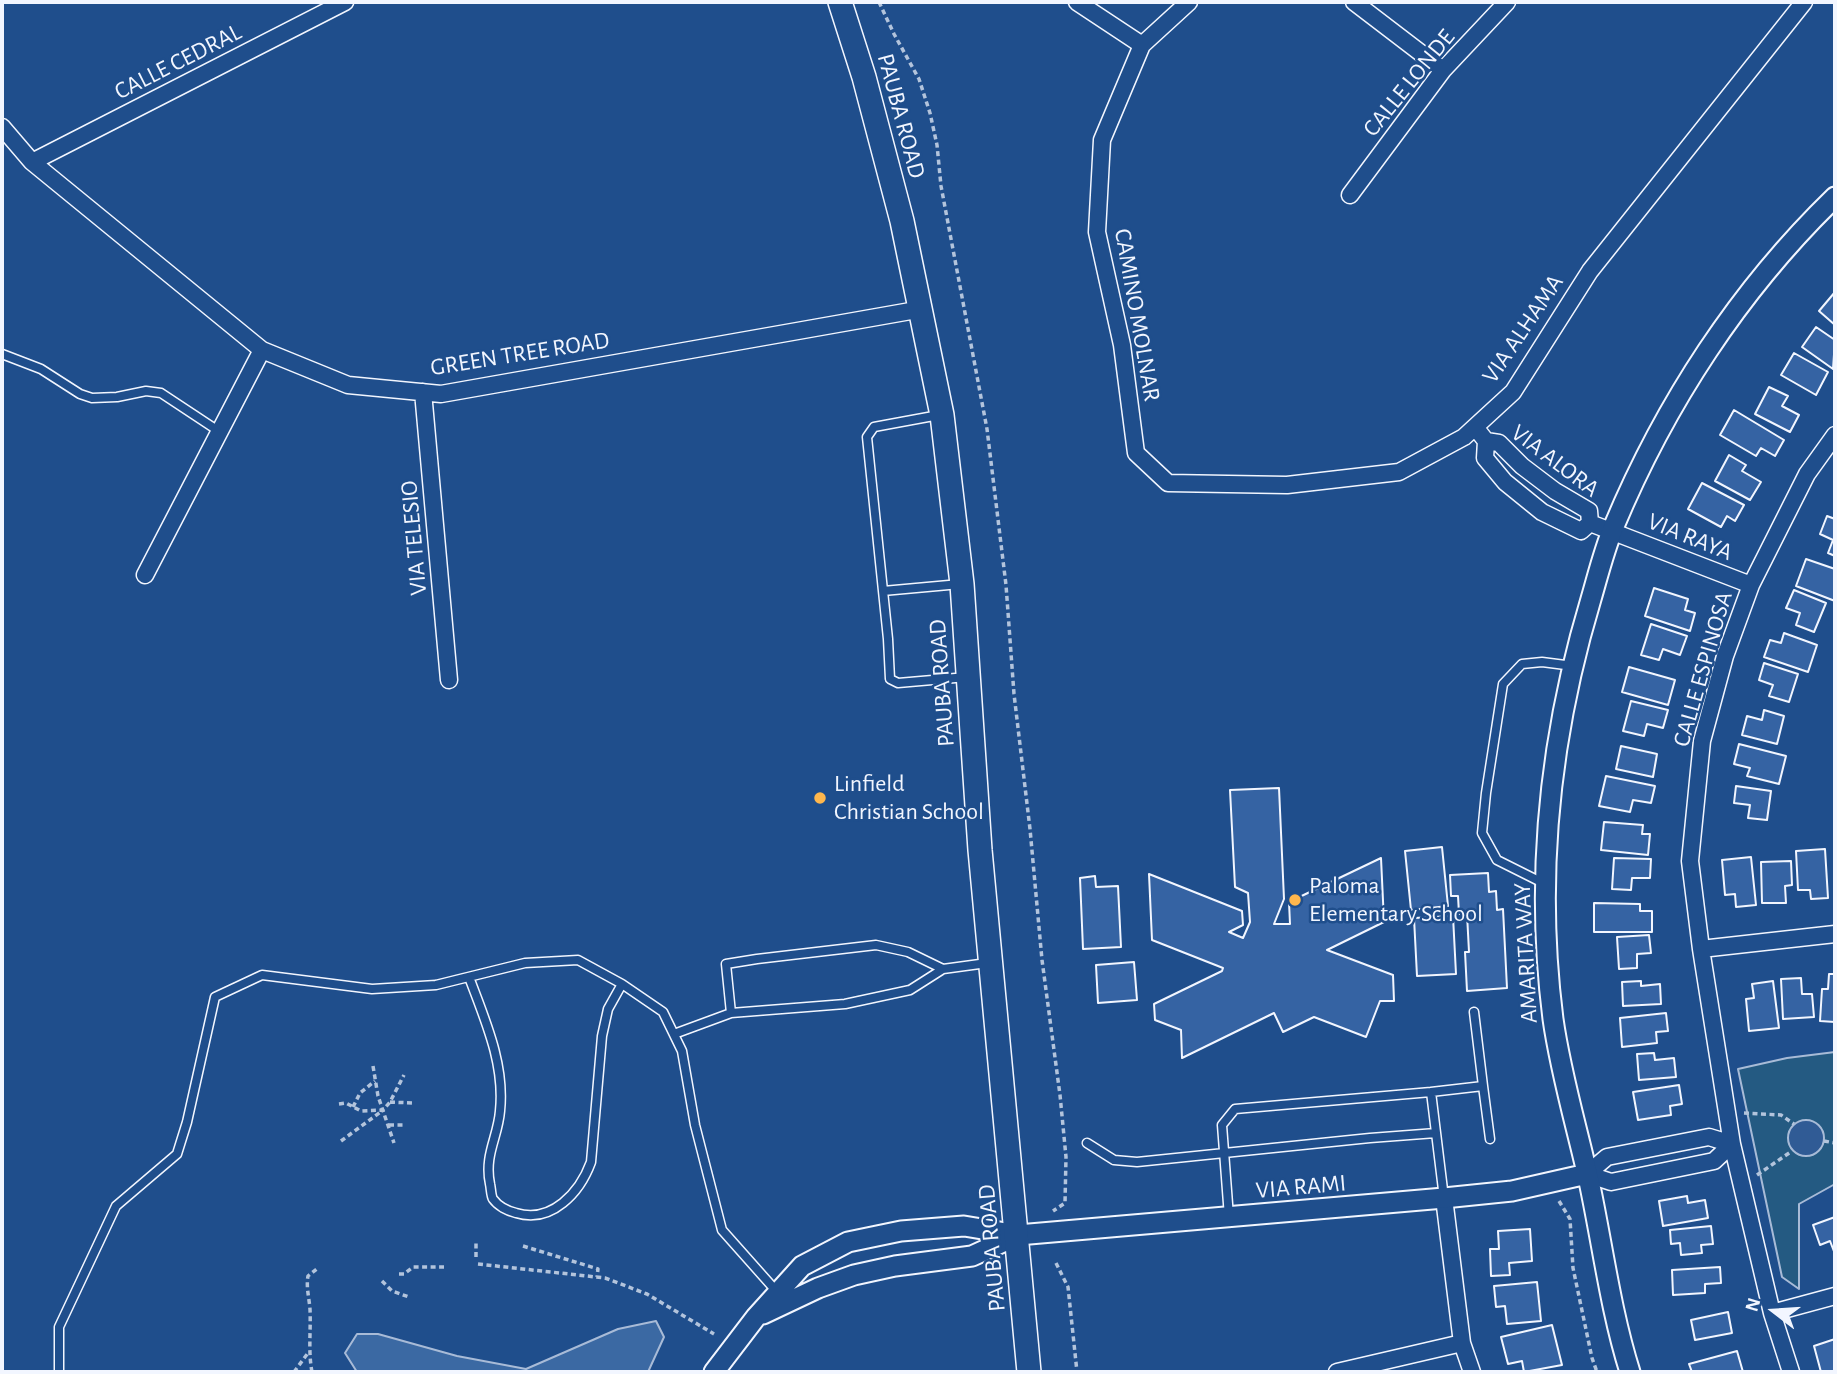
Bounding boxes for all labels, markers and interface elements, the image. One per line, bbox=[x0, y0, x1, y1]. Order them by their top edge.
street label: CALLE CEDRAL bbox=[110, 18, 246, 106]
street label: CALLE LONDE bbox=[1357, 24, 1461, 142]
street label: PAUBA ROAD bbox=[871, 51, 931, 181]
street label: CAMINO MOLNAR bbox=[1108, 227, 1166, 403]
street label: VIA ALHAMA bbox=[1476, 269, 1570, 389]
street label: GREEN TREE ROAD bbox=[428, 326, 612, 382]
street label: VIA ALORA bbox=[1505, 418, 1605, 504]
street label: VIA TELESIO bbox=[395, 479, 433, 597]
street label: VIA RAYA bbox=[1643, 507, 1737, 567]
street label: CALLE ESPINOSA bbox=[1667, 588, 1739, 750]
street label: PAUBA ROAD bbox=[923, 618, 961, 748]
place label: Linfield Christian School bbox=[834, 770, 984, 826]
marker: Linfield Christian School bbox=[812, 790, 828, 806]
place label: Paloma Elementary School bbox=[1309, 872, 1483, 928]
street label: AMARITA WAY bbox=[1508, 882, 1544, 1024]
marker: Paloma Elementary School bbox=[1287, 892, 1303, 908]
street label: VIA RAMI bbox=[1255, 1169, 1347, 1205]
street label: PAUBA ROAD bbox=[972, 1183, 1012, 1313]
north arrow bbox=[1739, 1276, 1809, 1346]
text: N bbox=[1742, 1296, 1764, 1314]

